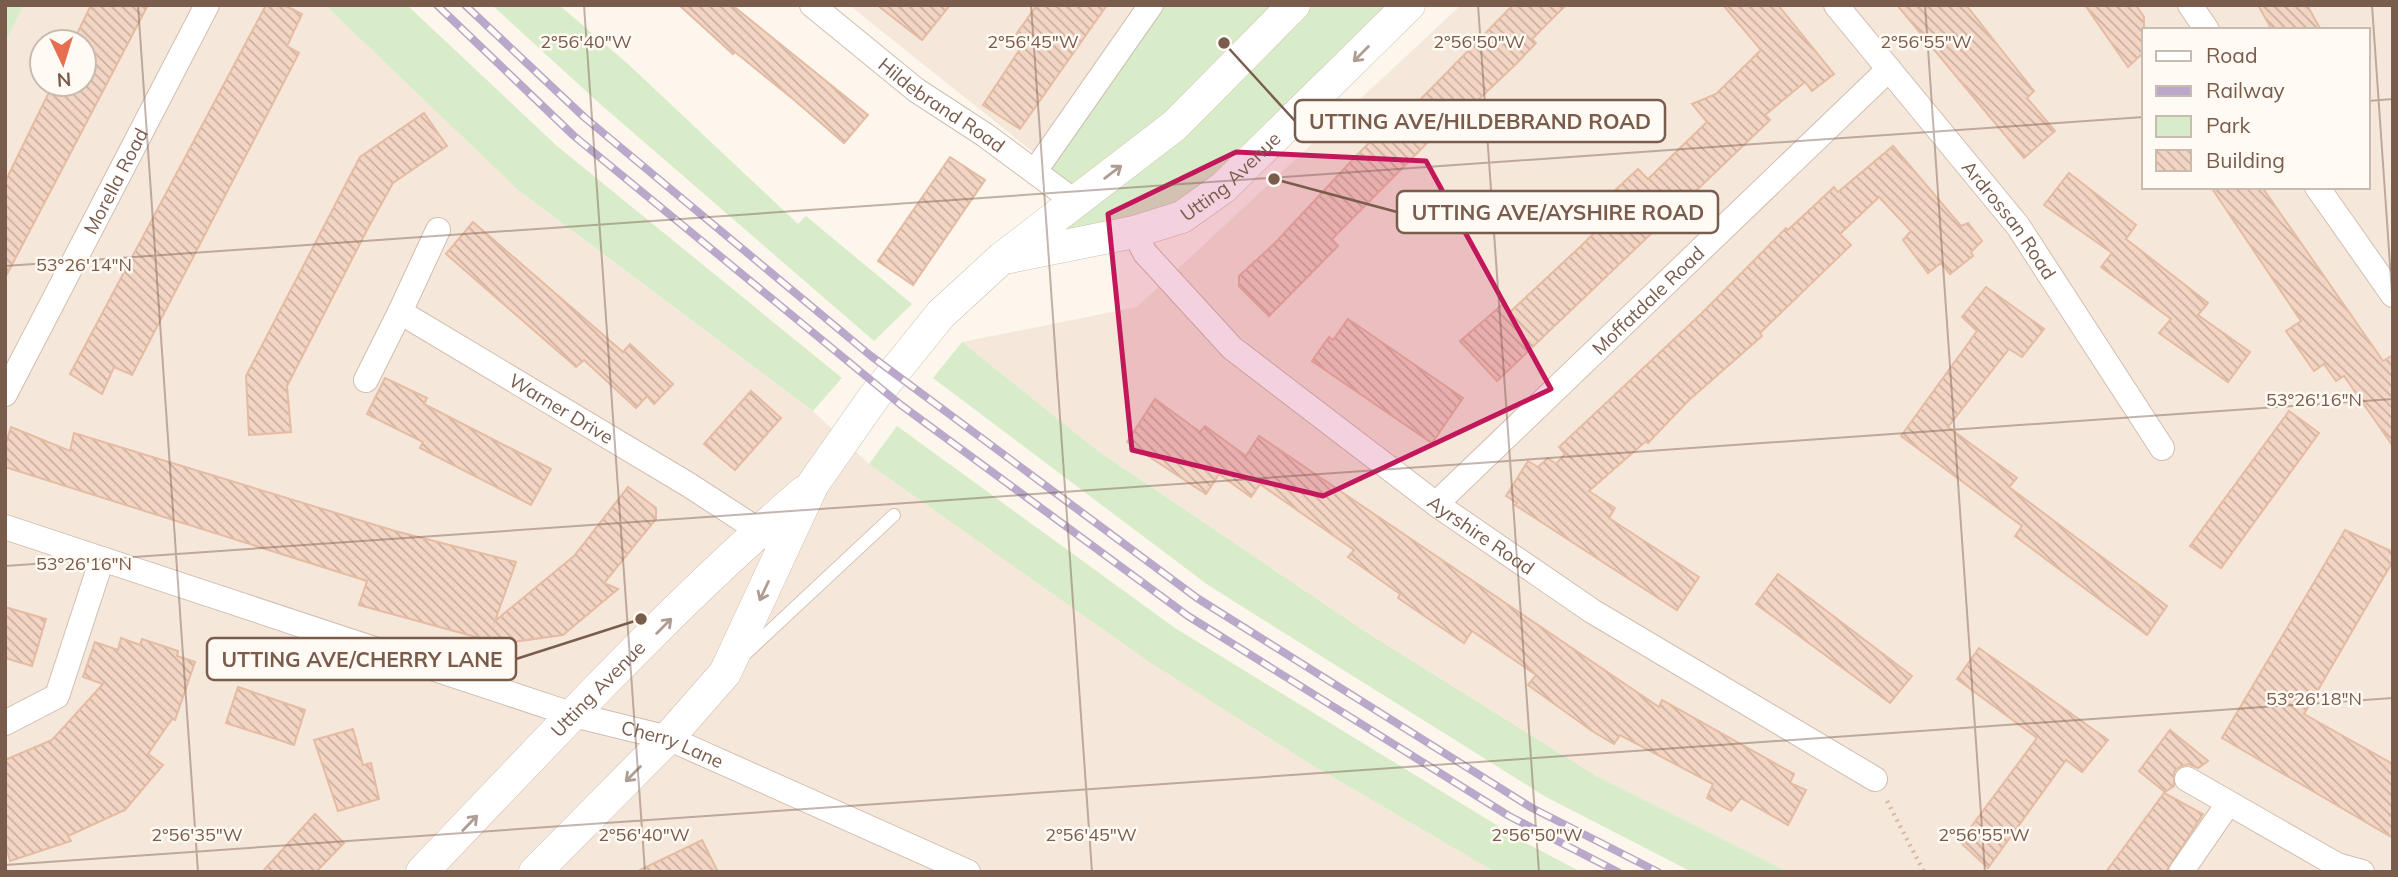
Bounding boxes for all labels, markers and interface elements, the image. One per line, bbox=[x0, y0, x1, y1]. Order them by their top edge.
north arrow bbox=[28, 28, 98, 98]
legend bbox=[2142, 28, 2370, 189]
text: 2°56'40"W bbox=[540, 30, 632, 53]
text: 2°56'45"W bbox=[987, 30, 1079, 53]
text: 2°56'50"W bbox=[1433, 30, 1525, 53]
text: 2°56'55"W bbox=[1880, 30, 1972, 53]
text: Road bbox=[2206, 42, 2257, 68]
one-way arrow bbox=[1352, 45, 1369, 62]
street label: Hildebrand Road bbox=[874, 52, 1010, 158]
text: N bbox=[56, 67, 72, 92]
text: Railway bbox=[2206, 77, 2285, 103]
callout: UTTING AVE/HILDEBRAND ROAD bbox=[1295, 100, 1665, 142]
text: UTTING AVE/HILDEBRAND ROAD bbox=[1309, 108, 1651, 134]
text: Park bbox=[2206, 112, 2250, 138]
street label: Morella Road bbox=[78, 124, 153, 238]
street label: Utting Avenue bbox=[1175, 126, 1285, 226]
text: Building bbox=[2206, 147, 2285, 173]
street label: Ardrossan Road bbox=[1957, 155, 2061, 284]
one-way arrow bbox=[1104, 164, 1122, 179]
callout: UTTING AVE/AYSHIRE ROAD bbox=[1397, 191, 1718, 233]
text: UTTING AVE/AYSHIRE ROAD bbox=[1412, 199, 1704, 225]
street label: Moffatdale Road bbox=[1587, 241, 1709, 360]
text: 53°26'14"N bbox=[36, 253, 132, 276]
street label: Warner Drive bbox=[505, 368, 618, 449]
text: 53°26'16"N bbox=[2266, 388, 2362, 411]
street label: Ayrshire Road bbox=[1423, 490, 1539, 580]
text: 53°26'16"N bbox=[36, 552, 132, 575]
one-way arrow bbox=[756, 580, 770, 601]
one-way arrow bbox=[655, 617, 672, 634]
street label: Utting Avenue bbox=[545, 635, 650, 742]
callout: UTTING AVE/CHERRY LANE bbox=[207, 638, 516, 680]
text: UTTING AVE/CHERRY LANE bbox=[221, 646, 503, 672]
text: 53°26'18"N bbox=[2266, 687, 2362, 710]
street label: Cherry Lane bbox=[619, 715, 727, 773]
one-way arrow bbox=[625, 765, 642, 782]
one-way arrow bbox=[461, 814, 478, 831]
text: 2°56'35"W bbox=[151, 823, 243, 846]
text: 2°56'40"W bbox=[598, 823, 690, 846]
text: 2°56'45"W bbox=[1045, 823, 1137, 846]
text: 2°56'50"W bbox=[1491, 823, 1583, 846]
text: 2°56'55"W bbox=[1938, 823, 2030, 846]

